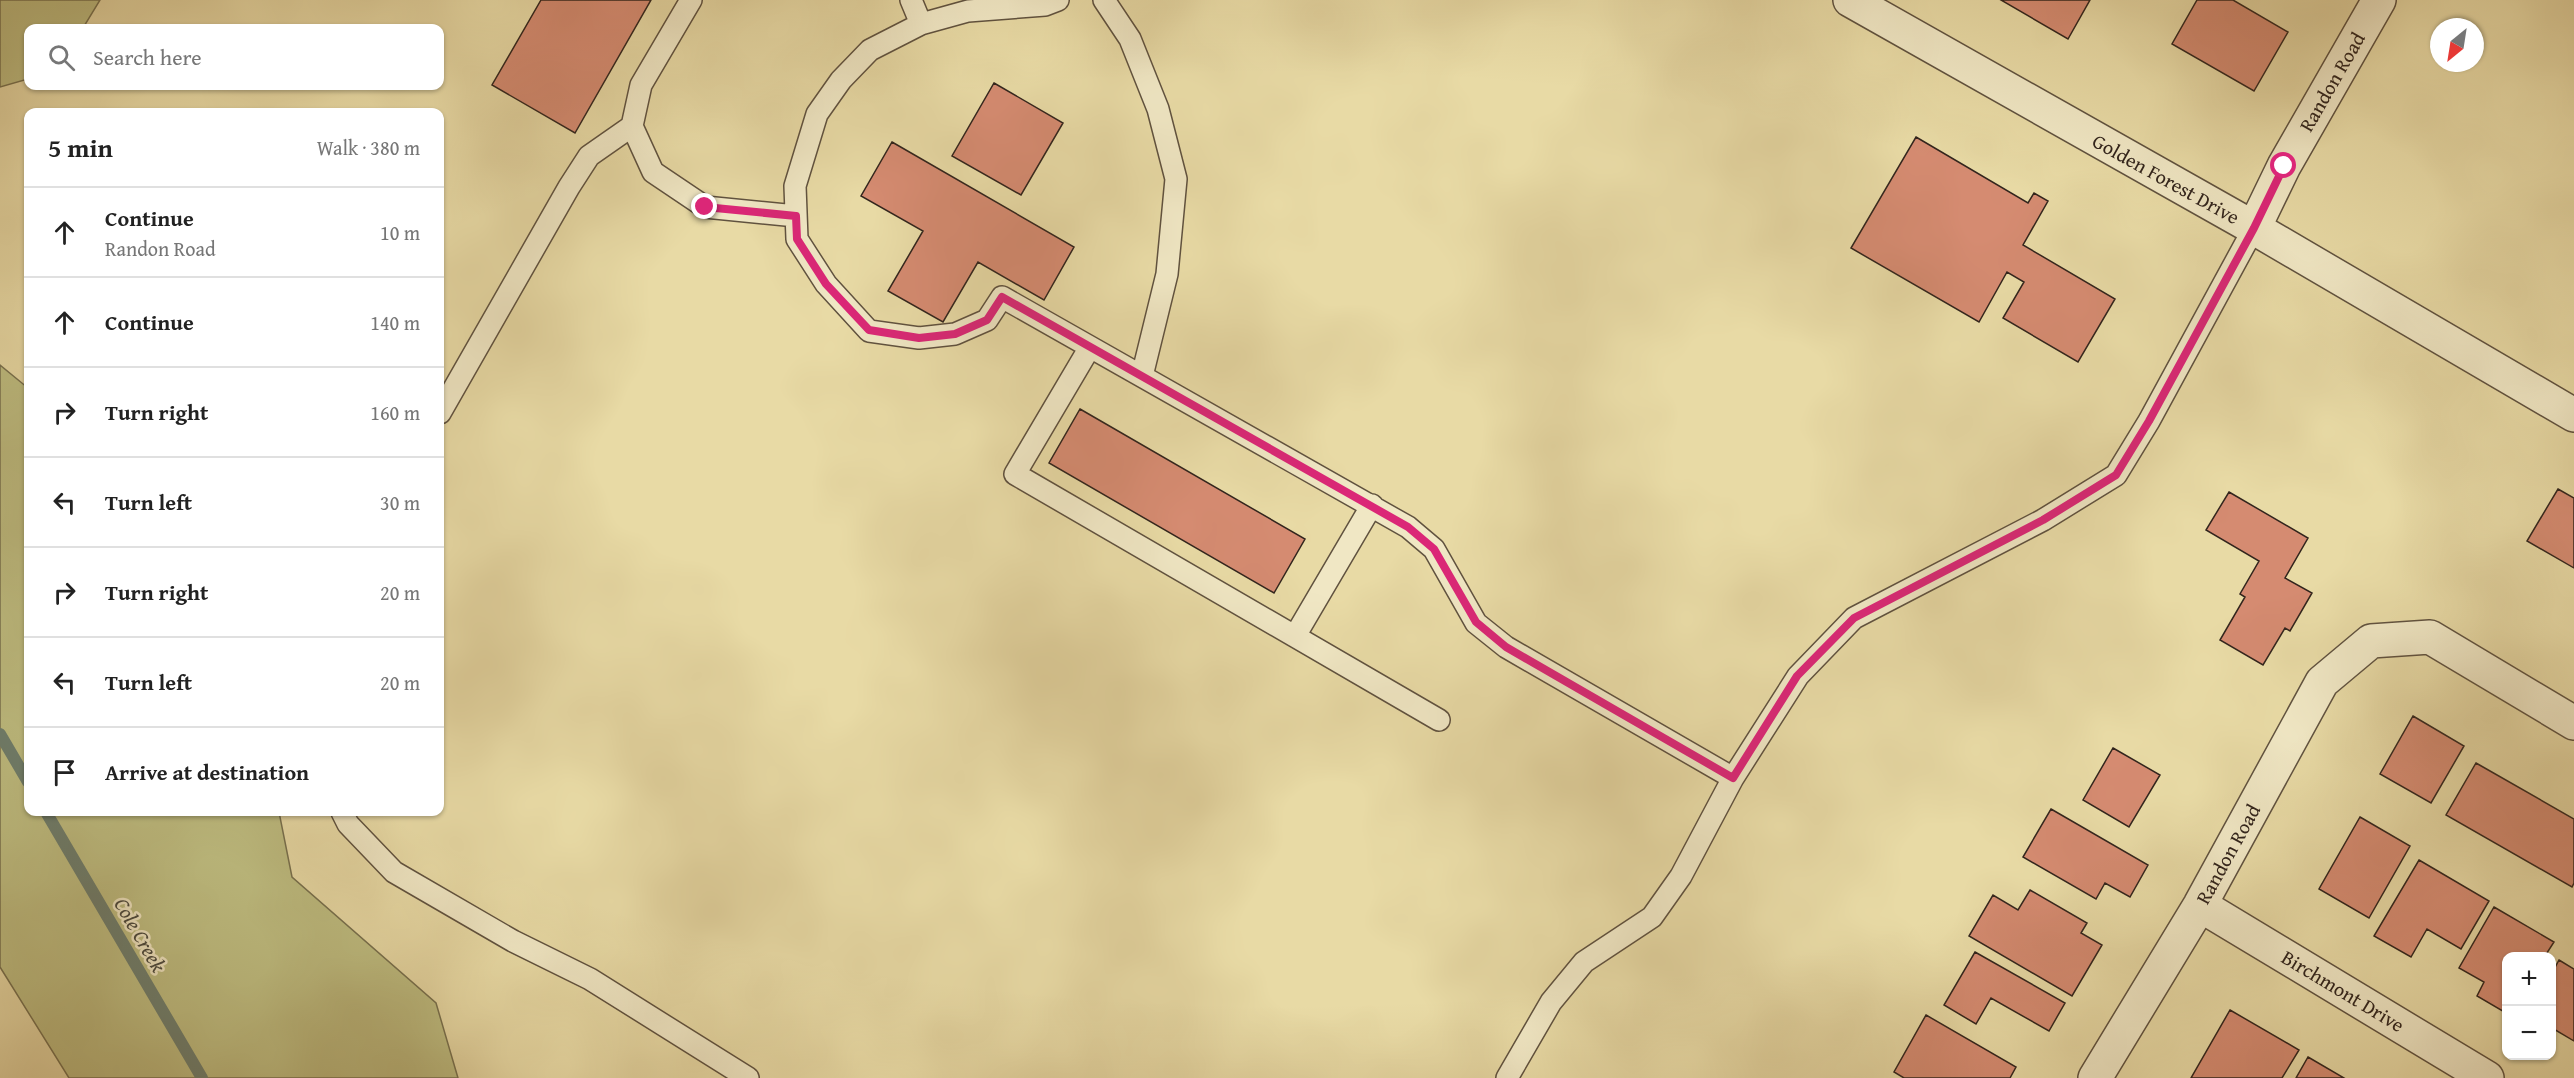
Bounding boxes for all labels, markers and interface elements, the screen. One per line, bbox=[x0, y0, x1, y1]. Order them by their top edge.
north arrow bbox=[2430, 18, 2484, 72]
search box bbox=[24, 24, 444, 90]
street label: Randon Road bbox=[2291, 26, 2372, 137]
icon: search bbox=[45, 41, 78, 74]
text: Search here bbox=[93, 41, 202, 73]
street label: Golden Forest Drive bbox=[2087, 126, 2245, 231]
text: 5 min bbox=[48, 128, 113, 167]
text: Walk · 380 m bbox=[317, 133, 420, 162]
route start bbox=[2270, 152, 2296, 178]
route end bbox=[691, 193, 717, 219]
text: Continue bbox=[105, 202, 194, 234]
icon: ahead bbox=[48, 216, 81, 249]
text: 10 m bbox=[380, 218, 420, 247]
text: Randon Road bbox=[105, 234, 216, 263]
icon: ahead bbox=[48, 306, 81, 339]
text: Continue bbox=[105, 306, 194, 338]
text: 140 m bbox=[370, 308, 420, 337]
icon: right bbox=[48, 396, 81, 429]
text: Turn right bbox=[105, 396, 208, 428]
text: 160 m bbox=[370, 398, 420, 427]
icon: left bbox=[48, 486, 81, 519]
text: Turn left bbox=[105, 486, 192, 518]
text: 30 m bbox=[380, 488, 420, 517]
icon: right bbox=[48, 576, 81, 609]
text: Turn right bbox=[105, 576, 208, 608]
text: 20 m bbox=[380, 578, 420, 607]
icon: left bbox=[48, 666, 81, 699]
text: Turn left bbox=[105, 666, 192, 698]
text: 20 m bbox=[380, 668, 420, 697]
icon: arrive bbox=[48, 756, 81, 789]
text: Arrive at destination bbox=[105, 756, 309, 788]
street label: Randon Road bbox=[2188, 798, 2267, 909]
water label: Cole Creek bbox=[107, 892, 174, 978]
street label: Birchmont Drive bbox=[2276, 942, 2410, 1039]
map controls bbox=[2502, 952, 2556, 1060]
button: + bbox=[2502, 952, 2556, 1006]
button: − bbox=[2502, 1006, 2556, 1060]

